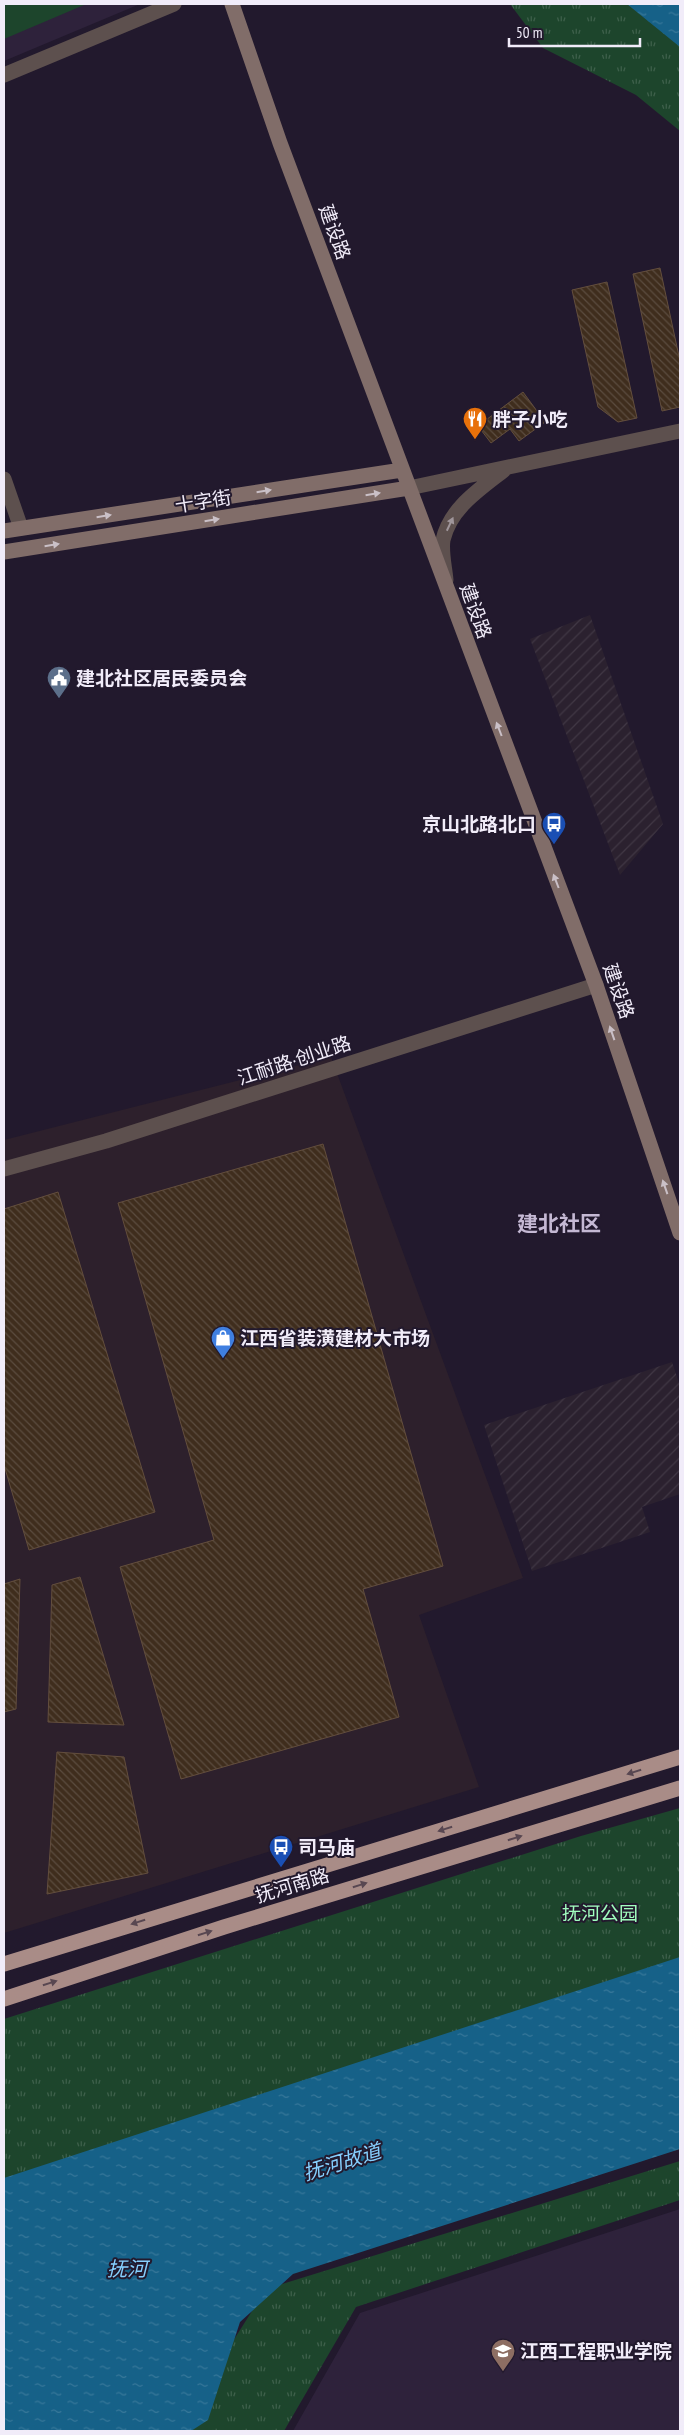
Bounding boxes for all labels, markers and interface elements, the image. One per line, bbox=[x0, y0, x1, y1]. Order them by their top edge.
scale bar bbox=[509, 15, 640, 47]
text: 50 m bbox=[516, 23, 542, 42]
street label: 建设路 bbox=[314, 201, 356, 263]
restaurant icon: 胖子小吃 bbox=[462, 406, 488, 440]
place label: 胖子小吃 bbox=[492, 407, 568, 431]
street label: 十字街 bbox=[173, 485, 233, 517]
one-way arrow bbox=[257, 486, 273, 494]
one-way arrow bbox=[365, 490, 381, 498]
one-way arrow bbox=[96, 511, 112, 519]
one-way arrow bbox=[205, 515, 221, 523]
one-way arrow bbox=[446, 517, 454, 531]
one-way arrow bbox=[44, 540, 60, 548]
street label: 建设路 bbox=[455, 580, 497, 642]
public building icon: 建北社区居民委员会 bbox=[46, 665, 72, 699]
place label: 建北社区居民委员会 bbox=[76, 666, 247, 690]
one-way arrow bbox=[495, 721, 503, 736]
bus stop icon: 京山北路北口 bbox=[541, 811, 567, 845]
place label: 京山北路北口 bbox=[422, 812, 536, 836]
one-way arrow bbox=[552, 874, 560, 888]
street label: 建设路 bbox=[598, 960, 640, 1022]
one-way arrow bbox=[608, 1026, 616, 1041]
street label: 江耐路·创业路 bbox=[234, 1030, 354, 1090]
one-way arrow bbox=[660, 1180, 668, 1195]
district label: 建北社区 bbox=[517, 1210, 601, 1237]
shop icon: 江西省装潢建材大市场 bbox=[210, 1325, 236, 1359]
place label: 江西省装潢建材大市场 bbox=[240, 1326, 430, 1350]
one-way arrow bbox=[626, 1768, 641, 1776]
one-way arrow bbox=[437, 1826, 452, 1833]
bus stop icon: 司马庙 bbox=[268, 1834, 294, 1868]
one-way arrow bbox=[508, 1834, 523, 1842]
place label: 司马庙 bbox=[298, 1835, 355, 1859]
street label: 抚河南路 bbox=[252, 1862, 332, 1908]
one-way arrow bbox=[353, 1881, 368, 1889]
park label: 抚河公园 bbox=[562, 1901, 638, 1925]
one-way arrow bbox=[131, 1918, 146, 1926]
one-way arrow bbox=[197, 1929, 212, 1936]
one-way arrow bbox=[43, 1979, 58, 1987]
water label: 抚河故道 bbox=[300, 2137, 387, 2186]
water label: 抚河 bbox=[107, 2256, 151, 2282]
school or university icon: 江西工程职业学院 bbox=[490, 2338, 516, 2372]
place label: 江西工程职业学院 bbox=[520, 2339, 672, 2363]

